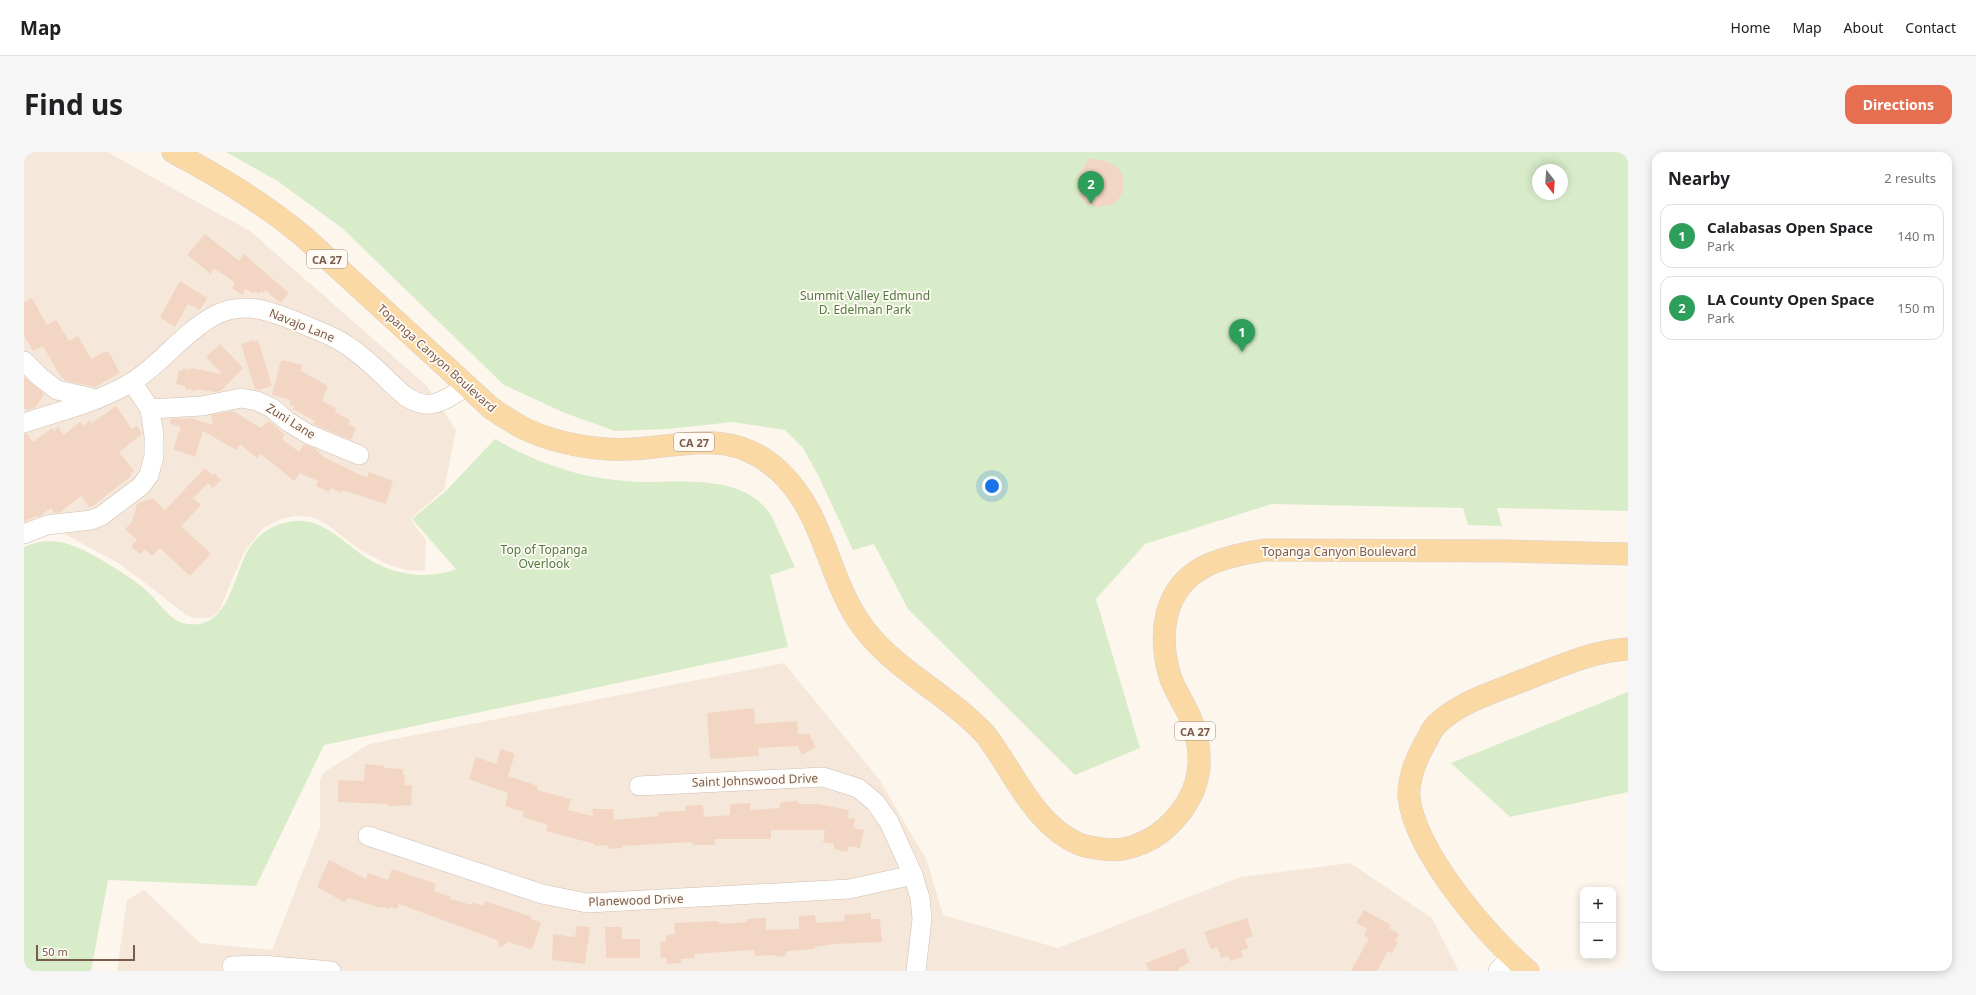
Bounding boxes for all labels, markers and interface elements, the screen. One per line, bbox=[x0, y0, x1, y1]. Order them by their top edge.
text: Map bbox=[20, 15, 61, 41]
text: Home bbox=[1731, 18, 1770, 37]
text: Map bbox=[1792, 18, 1822, 37]
text: About bbox=[1844, 18, 1883, 37]
text: Contact bbox=[1905, 18, 1956, 37]
text: Find us bbox=[24, 85, 123, 123]
button: Directions bbox=[1845, 85, 1952, 124]
north arrow bbox=[1532, 164, 1568, 200]
text: Nearby bbox=[1668, 167, 1730, 190]
text: 2 results bbox=[1884, 169, 1936, 187]
pin: 2 bbox=[1078, 171, 1104, 204]
text: Calabasas Open Space bbox=[1707, 217, 1873, 237]
text: 1 bbox=[1678, 227, 1686, 245]
text: 140 m bbox=[1897, 227, 1935, 245]
text: Park bbox=[1707, 237, 1734, 255]
road number: CA 27 bbox=[307, 250, 347, 268]
park label: Summit Valley Edmund D. Edelman Park bbox=[800, 287, 930, 318]
text: LA County Open Space bbox=[1707, 289, 1875, 309]
text: 2 bbox=[1678, 299, 1686, 317]
text: 150 m bbox=[1897, 299, 1935, 317]
street label: Topanga Canyon Boulevard bbox=[374, 300, 500, 416]
street label: Navajo Lane bbox=[267, 304, 338, 346]
text: Park bbox=[1707, 309, 1734, 327]
pin: 1 bbox=[1229, 319, 1255, 352]
street label: Zuni Lane bbox=[263, 399, 319, 443]
road number: CA 27 bbox=[674, 433, 714, 451]
your location bbox=[982, 476, 1002, 496]
park label: Top of Topanga Overlook bbox=[501, 541, 587, 572]
street label: Topanga Canyon Boulevard bbox=[1262, 543, 1416, 560]
road number: CA 27 bbox=[1175, 722, 1215, 740]
street label: Saint Johnswood Drive bbox=[691, 769, 819, 791]
map controls bbox=[1580, 887, 1616, 959]
button: + bbox=[1580, 887, 1616, 923]
street label: Planewood Drive bbox=[588, 890, 684, 910]
button: − bbox=[1580, 923, 1616, 959]
scale bar bbox=[36, 943, 135, 962]
text: 50 m bbox=[42, 944, 68, 959]

